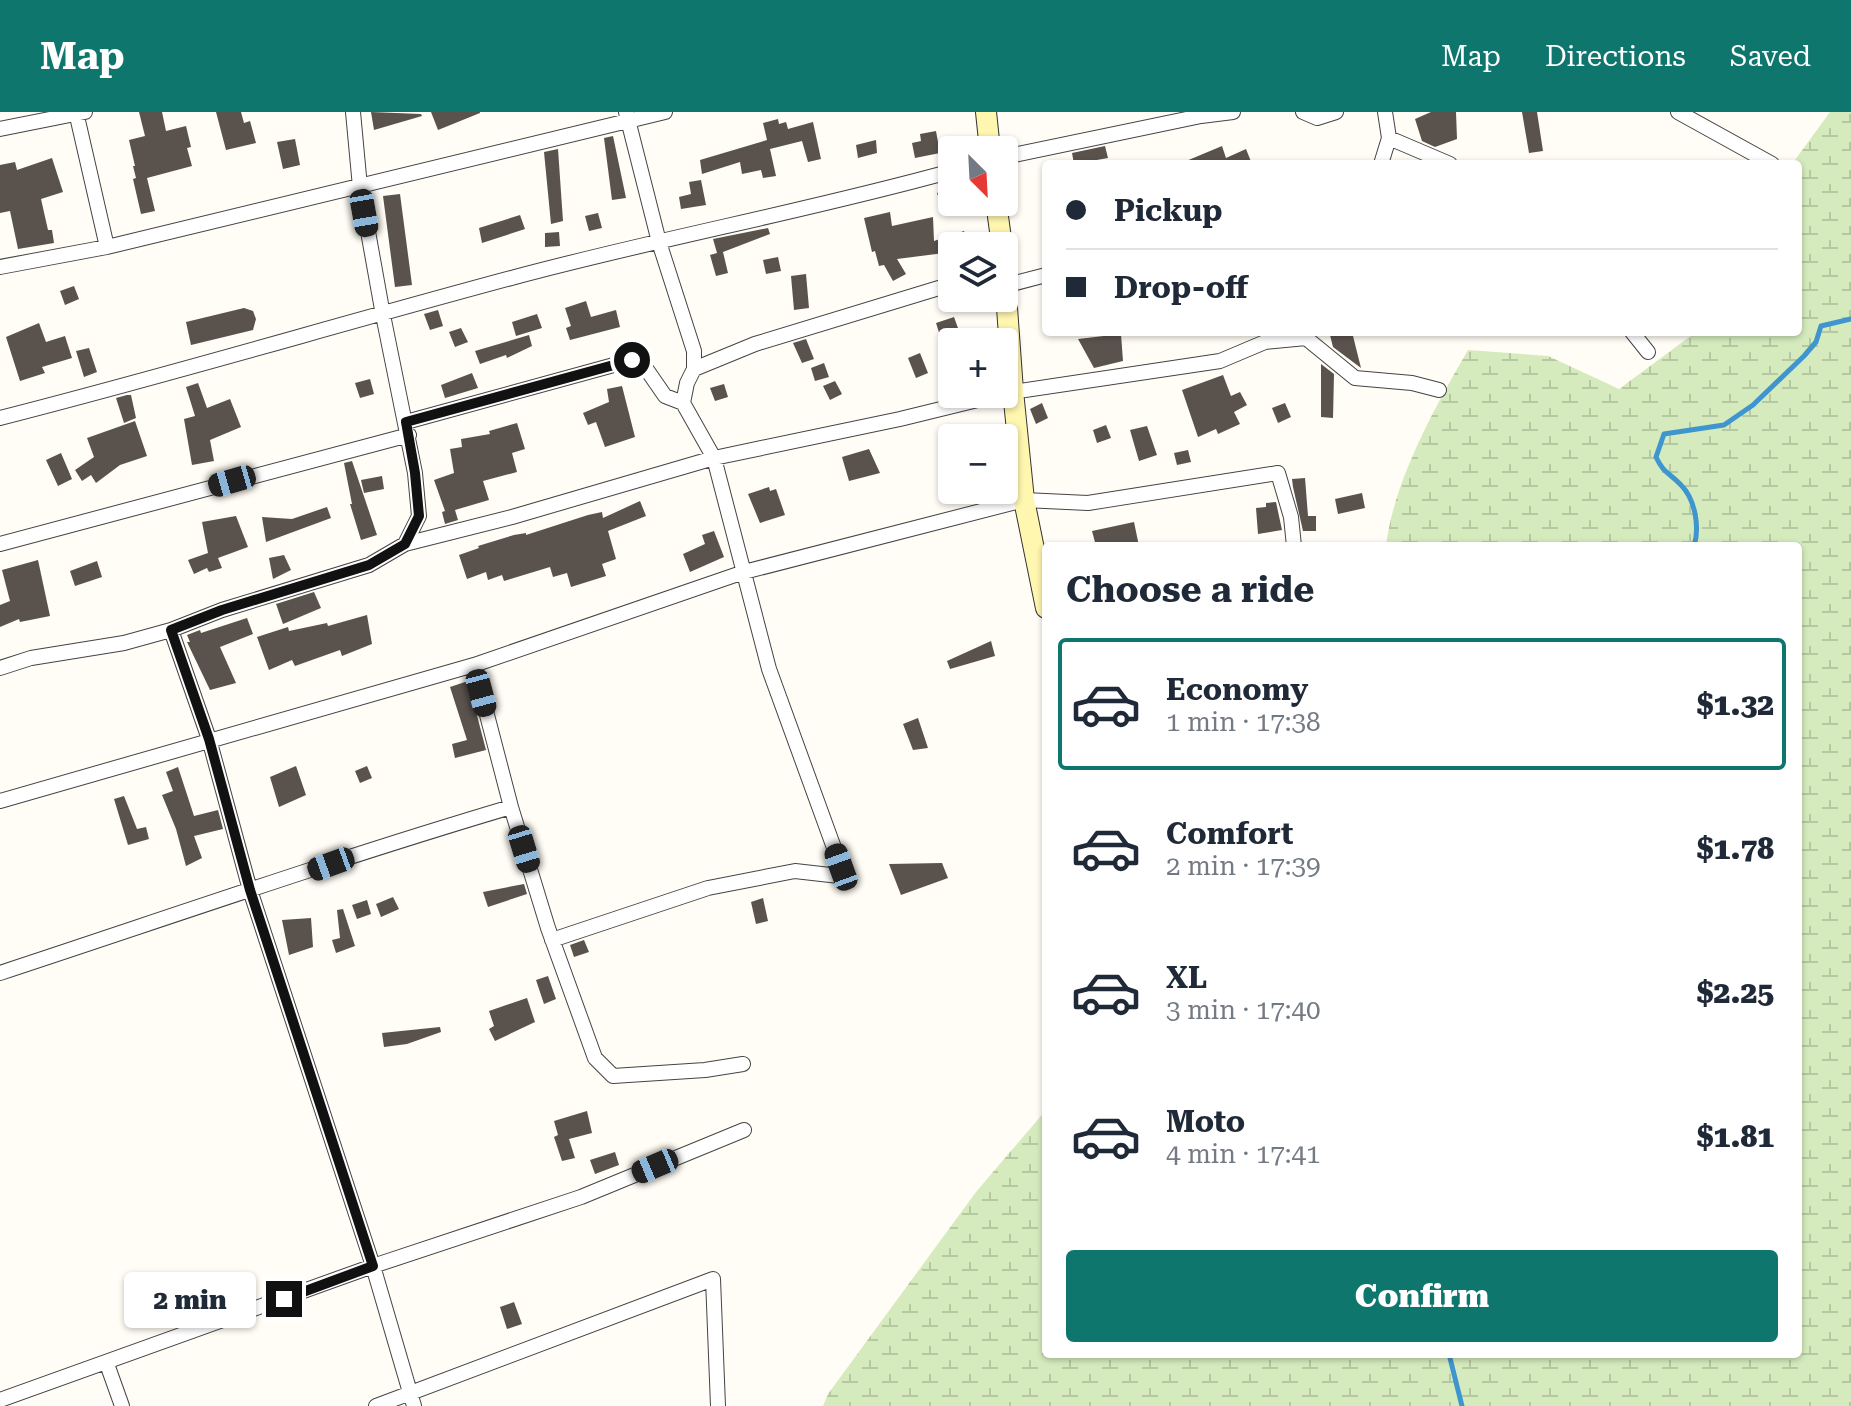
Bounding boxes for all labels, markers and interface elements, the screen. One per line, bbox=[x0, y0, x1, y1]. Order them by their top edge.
text: Map bbox=[40, 34, 125, 78]
text: Map bbox=[1441, 40, 1501, 73]
text: Directions bbox=[1545, 40, 1686, 73]
text: Saved bbox=[1730, 40, 1811, 73]
north arrow bbox=[938, 136, 1018, 216]
map controls bbox=[938, 136, 1018, 504]
car bbox=[348, 187, 380, 239]
text: Pickup bbox=[1114, 193, 1222, 228]
button: layers bbox=[938, 232, 1018, 312]
text: Drop-off bbox=[1114, 270, 1248, 305]
button: + bbox=[938, 328, 1018, 408]
route start bbox=[614, 342, 650, 378]
button: − bbox=[938, 424, 1018, 504]
car bbox=[206, 463, 258, 499]
text: Choose a ride bbox=[1066, 569, 1314, 611]
car bbox=[463, 667, 499, 719]
icon: car bbox=[1070, 668, 1142, 740]
text: Economy bbox=[1166, 672, 1308, 707]
text: $1.32 bbox=[1697, 687, 1774, 722]
text: 1 min · 17:38 bbox=[1166, 707, 1321, 737]
icon: car bbox=[1070, 812, 1142, 884]
text: Comfort bbox=[1166, 816, 1293, 851]
car bbox=[506, 823, 542, 875]
text: $1.78 bbox=[1697, 831, 1774, 866]
car bbox=[822, 840, 860, 894]
car bbox=[304, 845, 358, 883]
text: 2 min · 17:39 bbox=[1166, 851, 1321, 881]
icon: car bbox=[1070, 956, 1142, 1028]
text: XL bbox=[1166, 960, 1207, 995]
text: $2.25 bbox=[1697, 975, 1774, 1010]
text: 3 min · 17:40 bbox=[1166, 995, 1321, 1025]
icon: car bbox=[1070, 1100, 1142, 1172]
text: Moto bbox=[1166, 1104, 1245, 1139]
text: $1.81 bbox=[1697, 1119, 1774, 1154]
text: 4 min · 17:41 bbox=[1166, 1139, 1321, 1169]
car bbox=[628, 1146, 682, 1186]
button: Confirm bbox=[1066, 1250, 1778, 1342]
callout: 2 min bbox=[124, 1271, 256, 1327]
route end bbox=[266, 1281, 302, 1317]
text: 2 min bbox=[153, 1285, 227, 1315]

